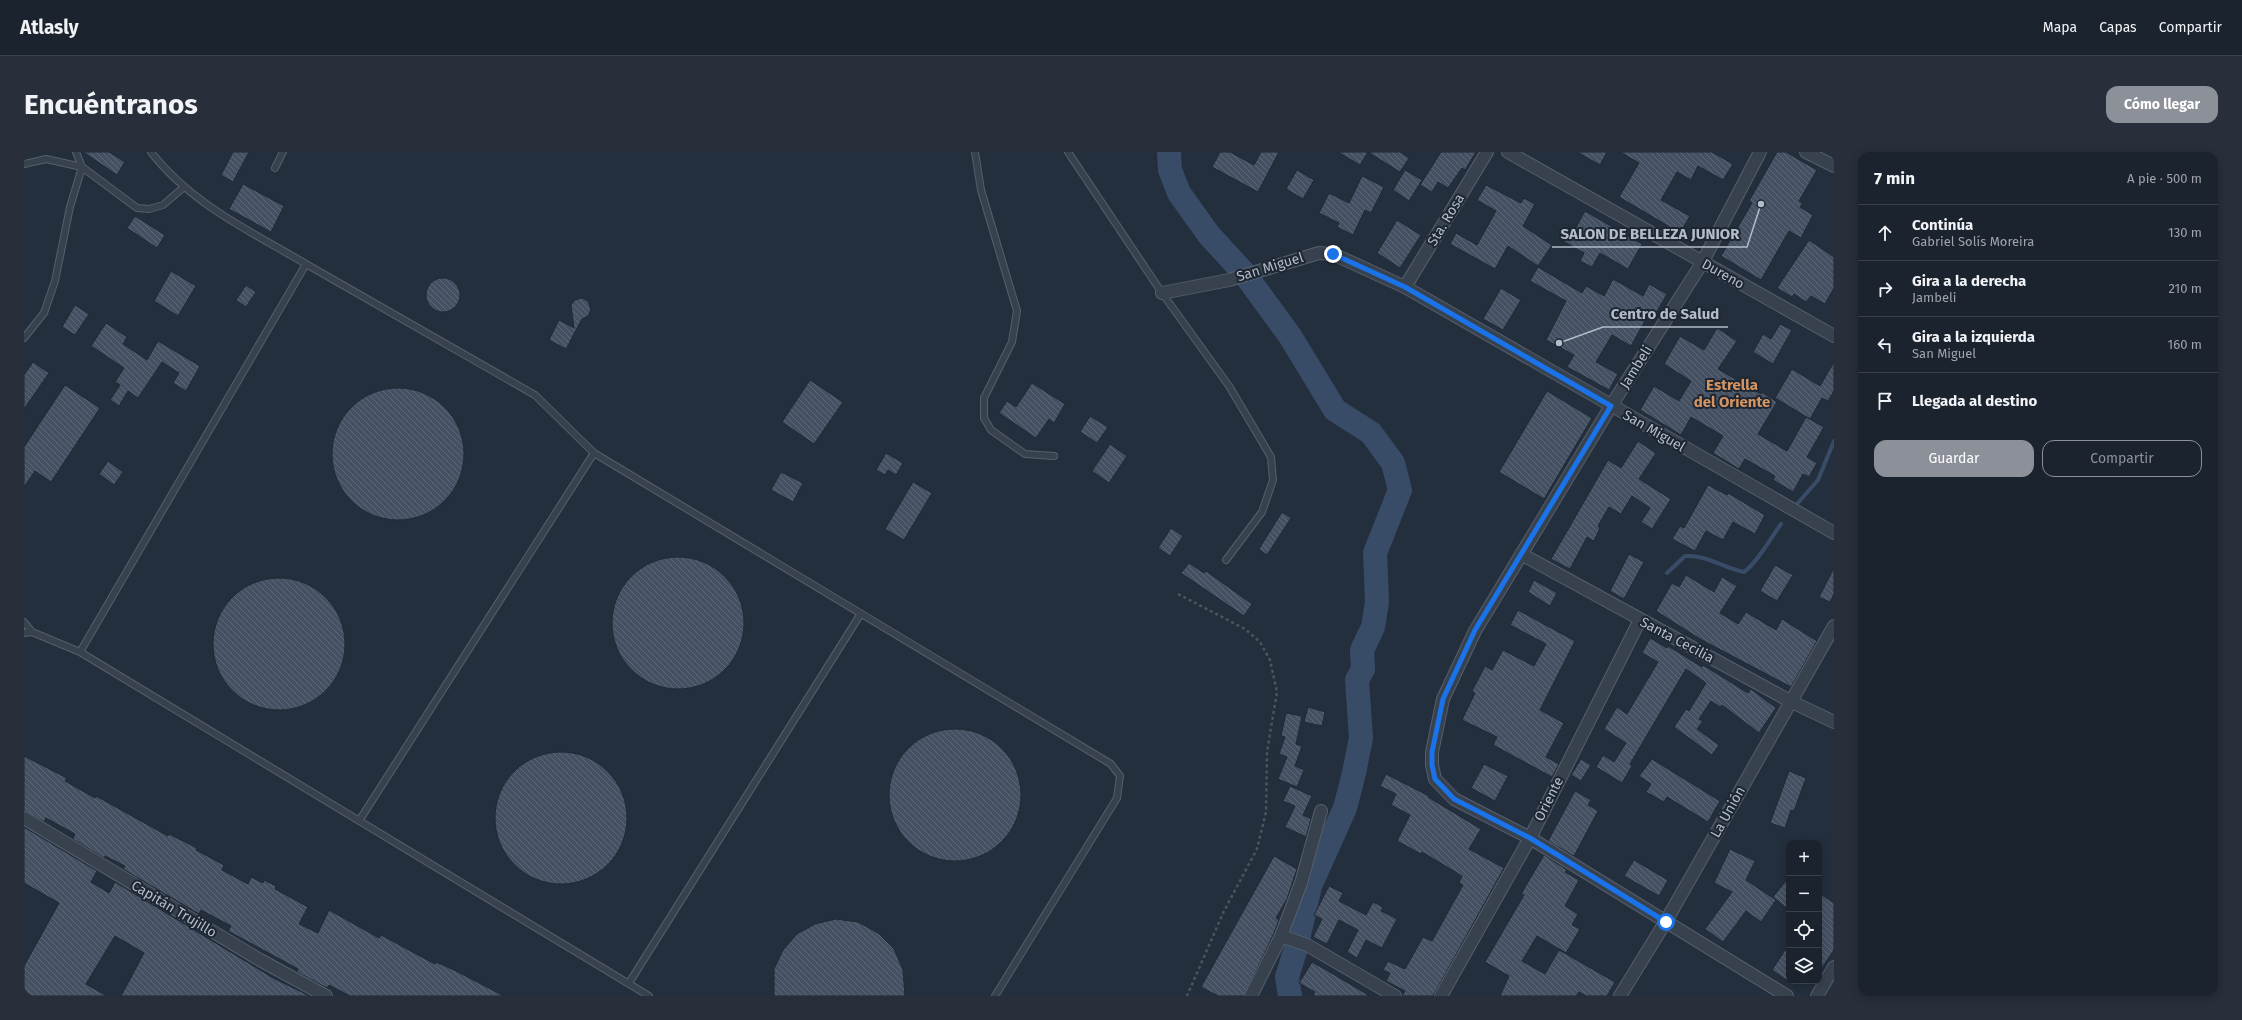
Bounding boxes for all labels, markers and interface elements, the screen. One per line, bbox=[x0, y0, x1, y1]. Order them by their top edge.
text: Atlasly bbox=[20, 16, 79, 39]
text: Mapa bbox=[2043, 19, 2077, 36]
text: Capas bbox=[2099, 19, 2137, 36]
text: Compartir bbox=[2159, 19, 2222, 36]
button: Cómo llegar bbox=[2106, 86, 2218, 123]
text: Encuéntranos bbox=[24, 88, 198, 121]
text: 7 min bbox=[1874, 168, 1915, 189]
text: A pie · 500 m bbox=[2127, 171, 2202, 186]
street label: Sta. Rosa bbox=[1424, 191, 1468, 249]
text: Continúa bbox=[1912, 216, 1973, 234]
callout: SALON DE BELLEZA JUNIOR bbox=[1552, 220, 1747, 247]
icon: ahead bbox=[1874, 222, 1896, 244]
text: SALON DE BELLEZA JUNIOR bbox=[1561, 225, 1740, 243]
text: 130 m bbox=[2168, 225, 2202, 240]
text: Gabriel Solís Moreira bbox=[1912, 234, 2034, 249]
route end bbox=[1324, 245, 1342, 263]
street label: San Miguel bbox=[1235, 249, 1305, 285]
street label: Dureno bbox=[1699, 255, 1747, 293]
text: Gira a la derecha bbox=[1912, 272, 2026, 290]
icon: right bbox=[1874, 278, 1896, 300]
text: 210 m bbox=[2168, 281, 2202, 296]
text: Jambeli bbox=[1912, 290, 1956, 305]
callout: Centro de Salud bbox=[1603, 300, 1728, 327]
text: Centro de Salud bbox=[1611, 305, 1719, 323]
text: Gira a la izquierda bbox=[1912, 328, 2035, 346]
icon: left bbox=[1874, 334, 1896, 356]
text: 160 m bbox=[2168, 337, 2202, 352]
street label: Jambeli bbox=[1616, 342, 1656, 392]
text: San Miguel bbox=[1912, 346, 1976, 361]
district label: Estrella del Oriente bbox=[1694, 376, 1770, 411]
icon: arrive bbox=[1874, 390, 1896, 412]
text: Llegada al destino bbox=[1912, 392, 2037, 410]
street label: San Miguel bbox=[1620, 406, 1688, 456]
button: Guardar bbox=[1874, 440, 2034, 477]
button: Compartir bbox=[2042, 440, 2202, 477]
street label: Santa Cecilia bbox=[1637, 613, 1717, 667]
street label: Oriente bbox=[1531, 774, 1567, 824]
street label: La Unión bbox=[1707, 783, 1749, 841]
map controls bbox=[1786, 840, 1822, 984]
button: + bbox=[1786, 840, 1822, 876]
button: − bbox=[1786, 876, 1822, 912]
street label: Capitán Trujillo bbox=[128, 877, 220, 941]
button: locate bbox=[1786, 912, 1822, 948]
route start bbox=[1657, 913, 1675, 931]
button: layers bbox=[1786, 948, 1822, 984]

